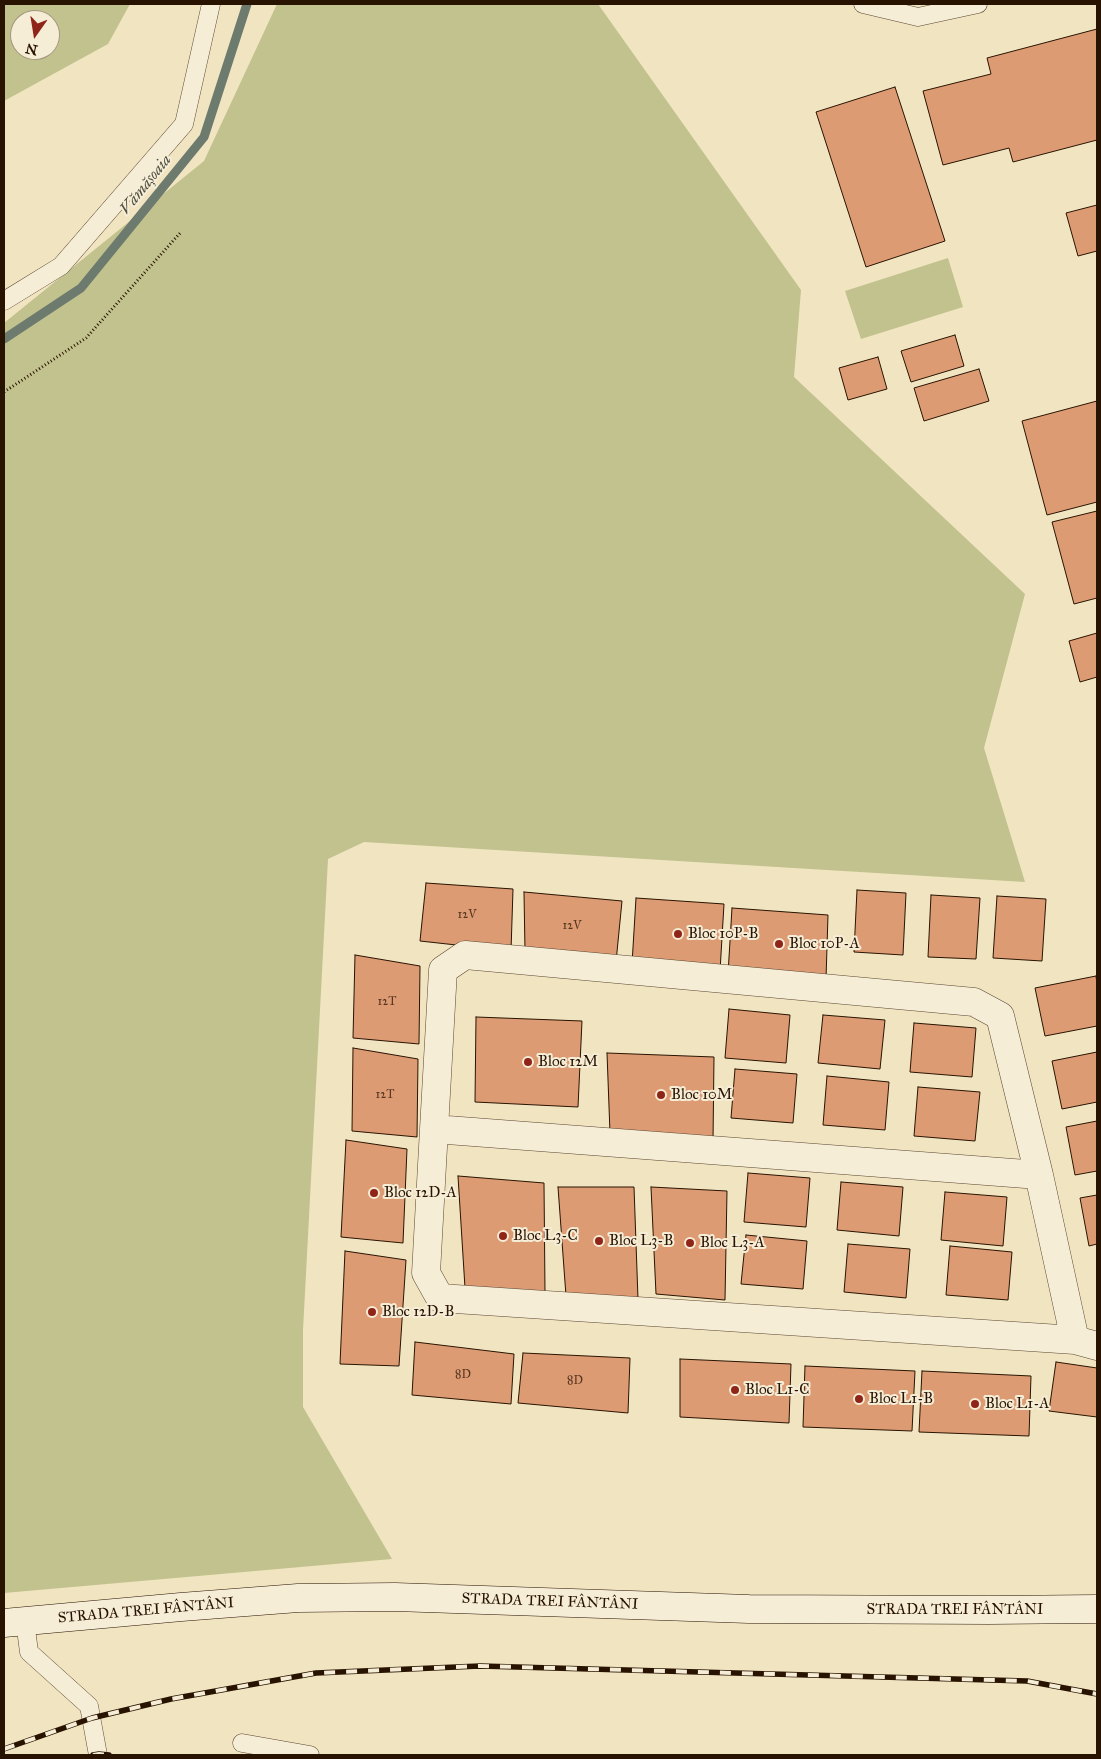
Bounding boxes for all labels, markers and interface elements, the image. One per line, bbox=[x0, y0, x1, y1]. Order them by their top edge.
north arrow bbox=[10, 10, 60, 60]
text: N bbox=[24, 40, 39, 59]
water label: Vămășoaia bbox=[116, 151, 176, 219]
house number: 12V bbox=[458, 908, 476, 922]
house number: 12V bbox=[563, 919, 581, 933]
place label: Bloc 10P-B bbox=[688, 925, 758, 943]
marker: Bloc 10P-B bbox=[672, 928, 684, 940]
place label: Bloc 10P-A bbox=[789, 935, 860, 953]
marker: Bloc 10P-A bbox=[773, 938, 785, 950]
house number: 12T bbox=[378, 995, 396, 1009]
place label: Bloc 12M bbox=[538, 1053, 598, 1071]
marker: Bloc 12M bbox=[522, 1056, 534, 1068]
place label: Bloc 10M bbox=[671, 1086, 732, 1104]
house number: 12T bbox=[376, 1088, 394, 1102]
marker: Bloc 10M bbox=[655, 1089, 667, 1101]
place label: Bloc 12D-A bbox=[384, 1184, 457, 1202]
marker: Bloc 12D-A bbox=[368, 1187, 380, 1199]
place label: Bloc L3-C bbox=[513, 1227, 578, 1245]
marker: Bloc L3-C bbox=[497, 1230, 509, 1242]
place label: Bloc L3-B bbox=[609, 1232, 673, 1250]
place label: Bloc L3-A bbox=[700, 1234, 764, 1252]
marker: Bloc L3-B bbox=[593, 1235, 605, 1247]
marker: Bloc L3-A bbox=[684, 1237, 696, 1249]
place label: Bloc 12D-B bbox=[382, 1303, 454, 1321]
marker: Bloc 12D-B bbox=[366, 1306, 378, 1318]
house number: 8D bbox=[455, 1368, 471, 1382]
house number: 8D bbox=[567, 1374, 583, 1388]
place label: Bloc L1-C bbox=[745, 1381, 810, 1399]
marker: Bloc L1-C bbox=[729, 1384, 741, 1396]
place label: Bloc L1-B bbox=[869, 1390, 933, 1408]
marker: Bloc L1-B bbox=[853, 1393, 865, 1405]
place label: Bloc L1-A bbox=[985, 1395, 1049, 1413]
marker: Bloc L1-A bbox=[969, 1398, 981, 1410]
street label: STRADA TREI FÂNTÂNI bbox=[461, 1590, 639, 1614]
street label: STRADA TREI FÂNTÂNI bbox=[57, 1594, 235, 1628]
street label: STRADA TREI FÂNTÂNI bbox=[867, 1601, 1043, 1619]

